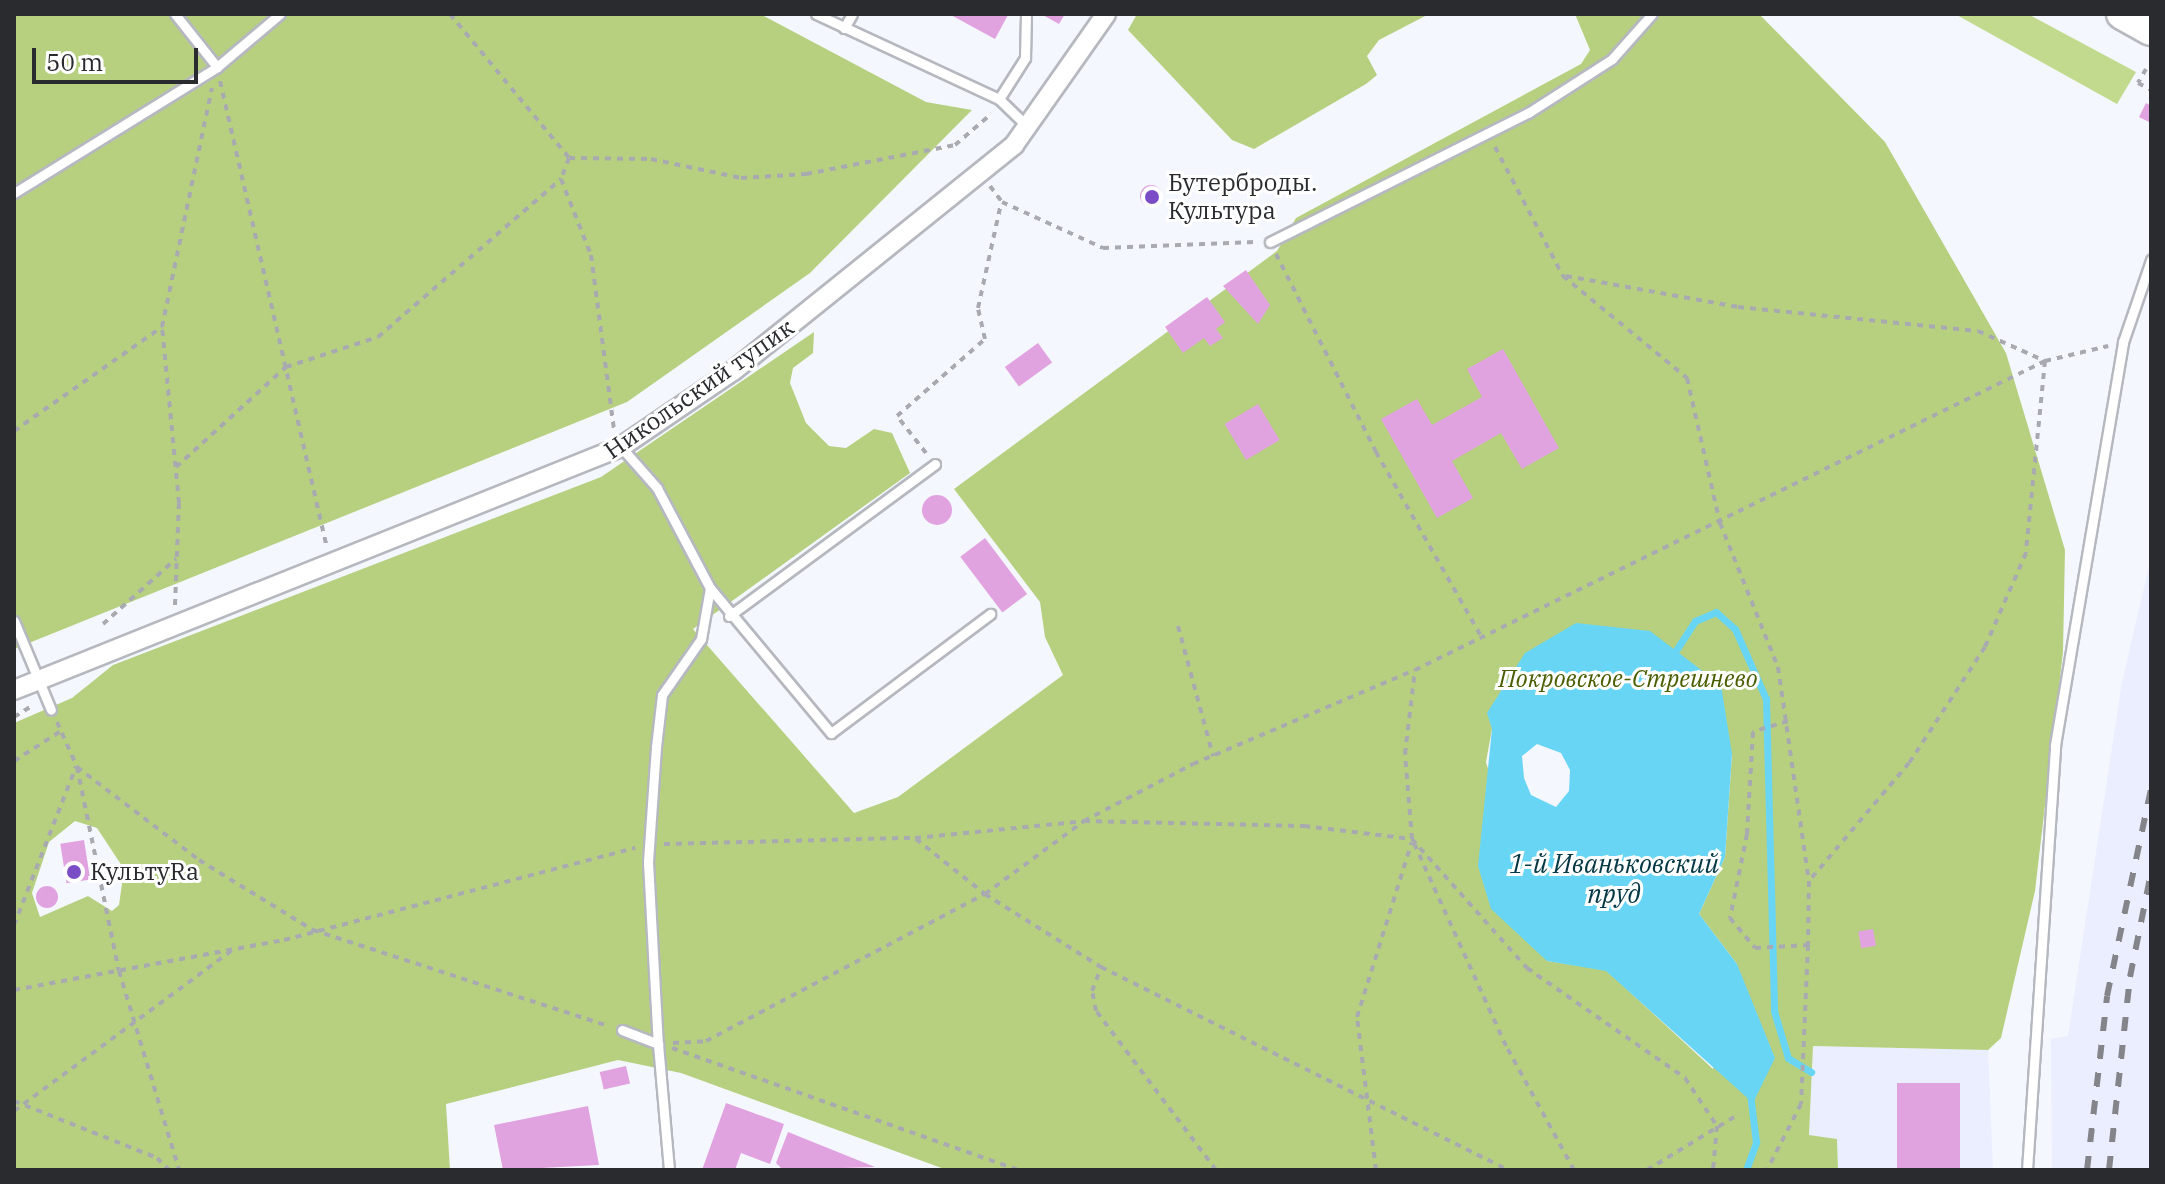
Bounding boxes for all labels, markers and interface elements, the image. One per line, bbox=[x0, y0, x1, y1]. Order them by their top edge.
scale bar bbox=[36, 32, 202, 82]
text: 50 m bbox=[46, 46, 103, 78]
place label: Бутерброды. Культура bbox=[1168, 169, 1317, 225]
marker: Бутерброды. Культура bbox=[1143, 188, 1161, 206]
street label: Никольский тупик bbox=[599, 313, 799, 465]
park label: Покровское-Стрешнево bbox=[1498, 665, 1758, 693]
water label: 1-й Иваньковский пруд bbox=[1509, 848, 1719, 910]
place label: КультуRа bbox=[90, 858, 199, 886]
marker: КультуRа bbox=[65, 863, 83, 881]

